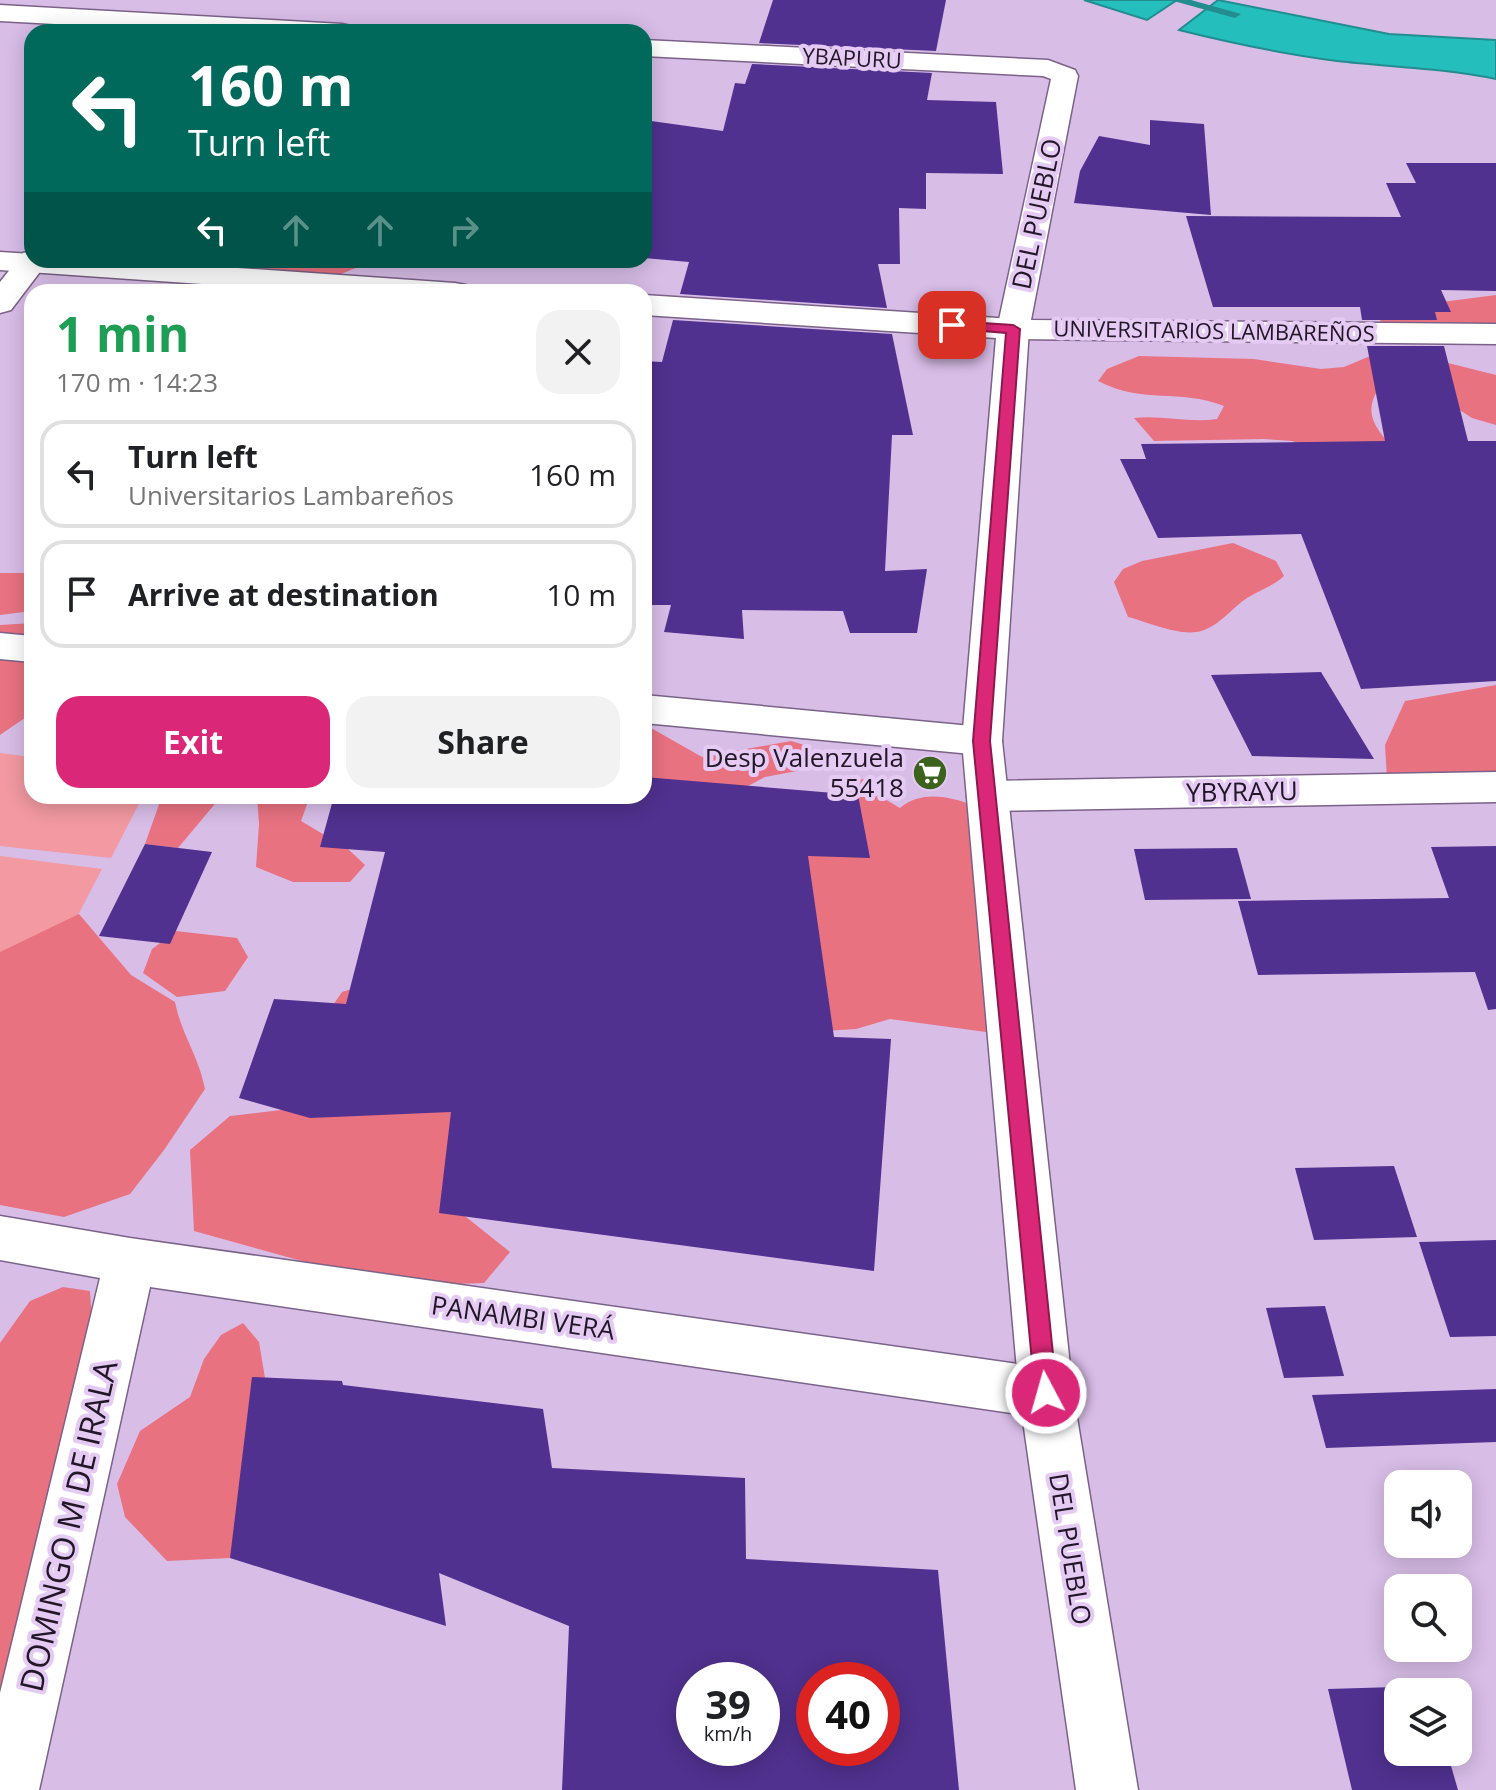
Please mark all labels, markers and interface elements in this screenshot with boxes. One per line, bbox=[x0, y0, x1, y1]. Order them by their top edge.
street label: YBAPURU bbox=[802, 39, 902, 75]
text: 160 m bbox=[188, 46, 354, 122]
icon: left bbox=[56, 56, 160, 160]
text: Turn left bbox=[188, 118, 330, 167]
street label: DEL PUEBLO bbox=[1002, 135, 1070, 293]
icon: left bbox=[190, 208, 234, 252]
icon: ahead bbox=[274, 208, 318, 252]
icon: ahead bbox=[358, 208, 402, 252]
icon: right bbox=[442, 208, 486, 252]
pin bbox=[918, 291, 986, 359]
text: 1 min bbox=[56, 301, 189, 366]
icon: arrive bbox=[930, 303, 974, 347]
button: close bbox=[536, 310, 620, 394]
street label: UNIVERSITARIOS LAMBAREÑOS bbox=[1053, 312, 1375, 348]
text: 170 m · 14:23 bbox=[56, 364, 218, 400]
text: Turn left bbox=[128, 436, 258, 477]
icon: left bbox=[60, 452, 104, 496]
text: 160 m bbox=[529, 454, 616, 495]
text: Universitarios Lambareños bbox=[128, 477, 454, 513]
icon: arrive bbox=[60, 572, 104, 616]
text: Arrive at destination bbox=[128, 574, 439, 615]
text: 10 m bbox=[546, 574, 616, 615]
button: Exit bbox=[56, 696, 330, 788]
button: Share bbox=[346, 696, 620, 788]
place label: Desp Valenzuela 55418 bbox=[705, 739, 904, 805]
supermarket icon: Desp Valenzuela 55418 bbox=[911, 754, 949, 792]
street label: YBYRAYU bbox=[1186, 772, 1298, 810]
street label: PANAMBI VERÁ bbox=[429, 1286, 618, 1348]
position arrow bbox=[1004, 1351, 1088, 1435]
street label: DOMINGO M DE IRALA bbox=[8, 1355, 127, 1695]
street label: DEL PUEBLO bbox=[1041, 1470, 1101, 1627]
map controls bbox=[1384, 1470, 1472, 1766]
button: sound bbox=[1384, 1470, 1472, 1558]
button: search bbox=[1384, 1574, 1472, 1662]
speed limit sign: 40 bbox=[796, 1662, 900, 1766]
text: 39 bbox=[705, 1676, 751, 1731]
button: layers bbox=[1384, 1678, 1472, 1766]
text: km/h bbox=[704, 1720, 752, 1747]

